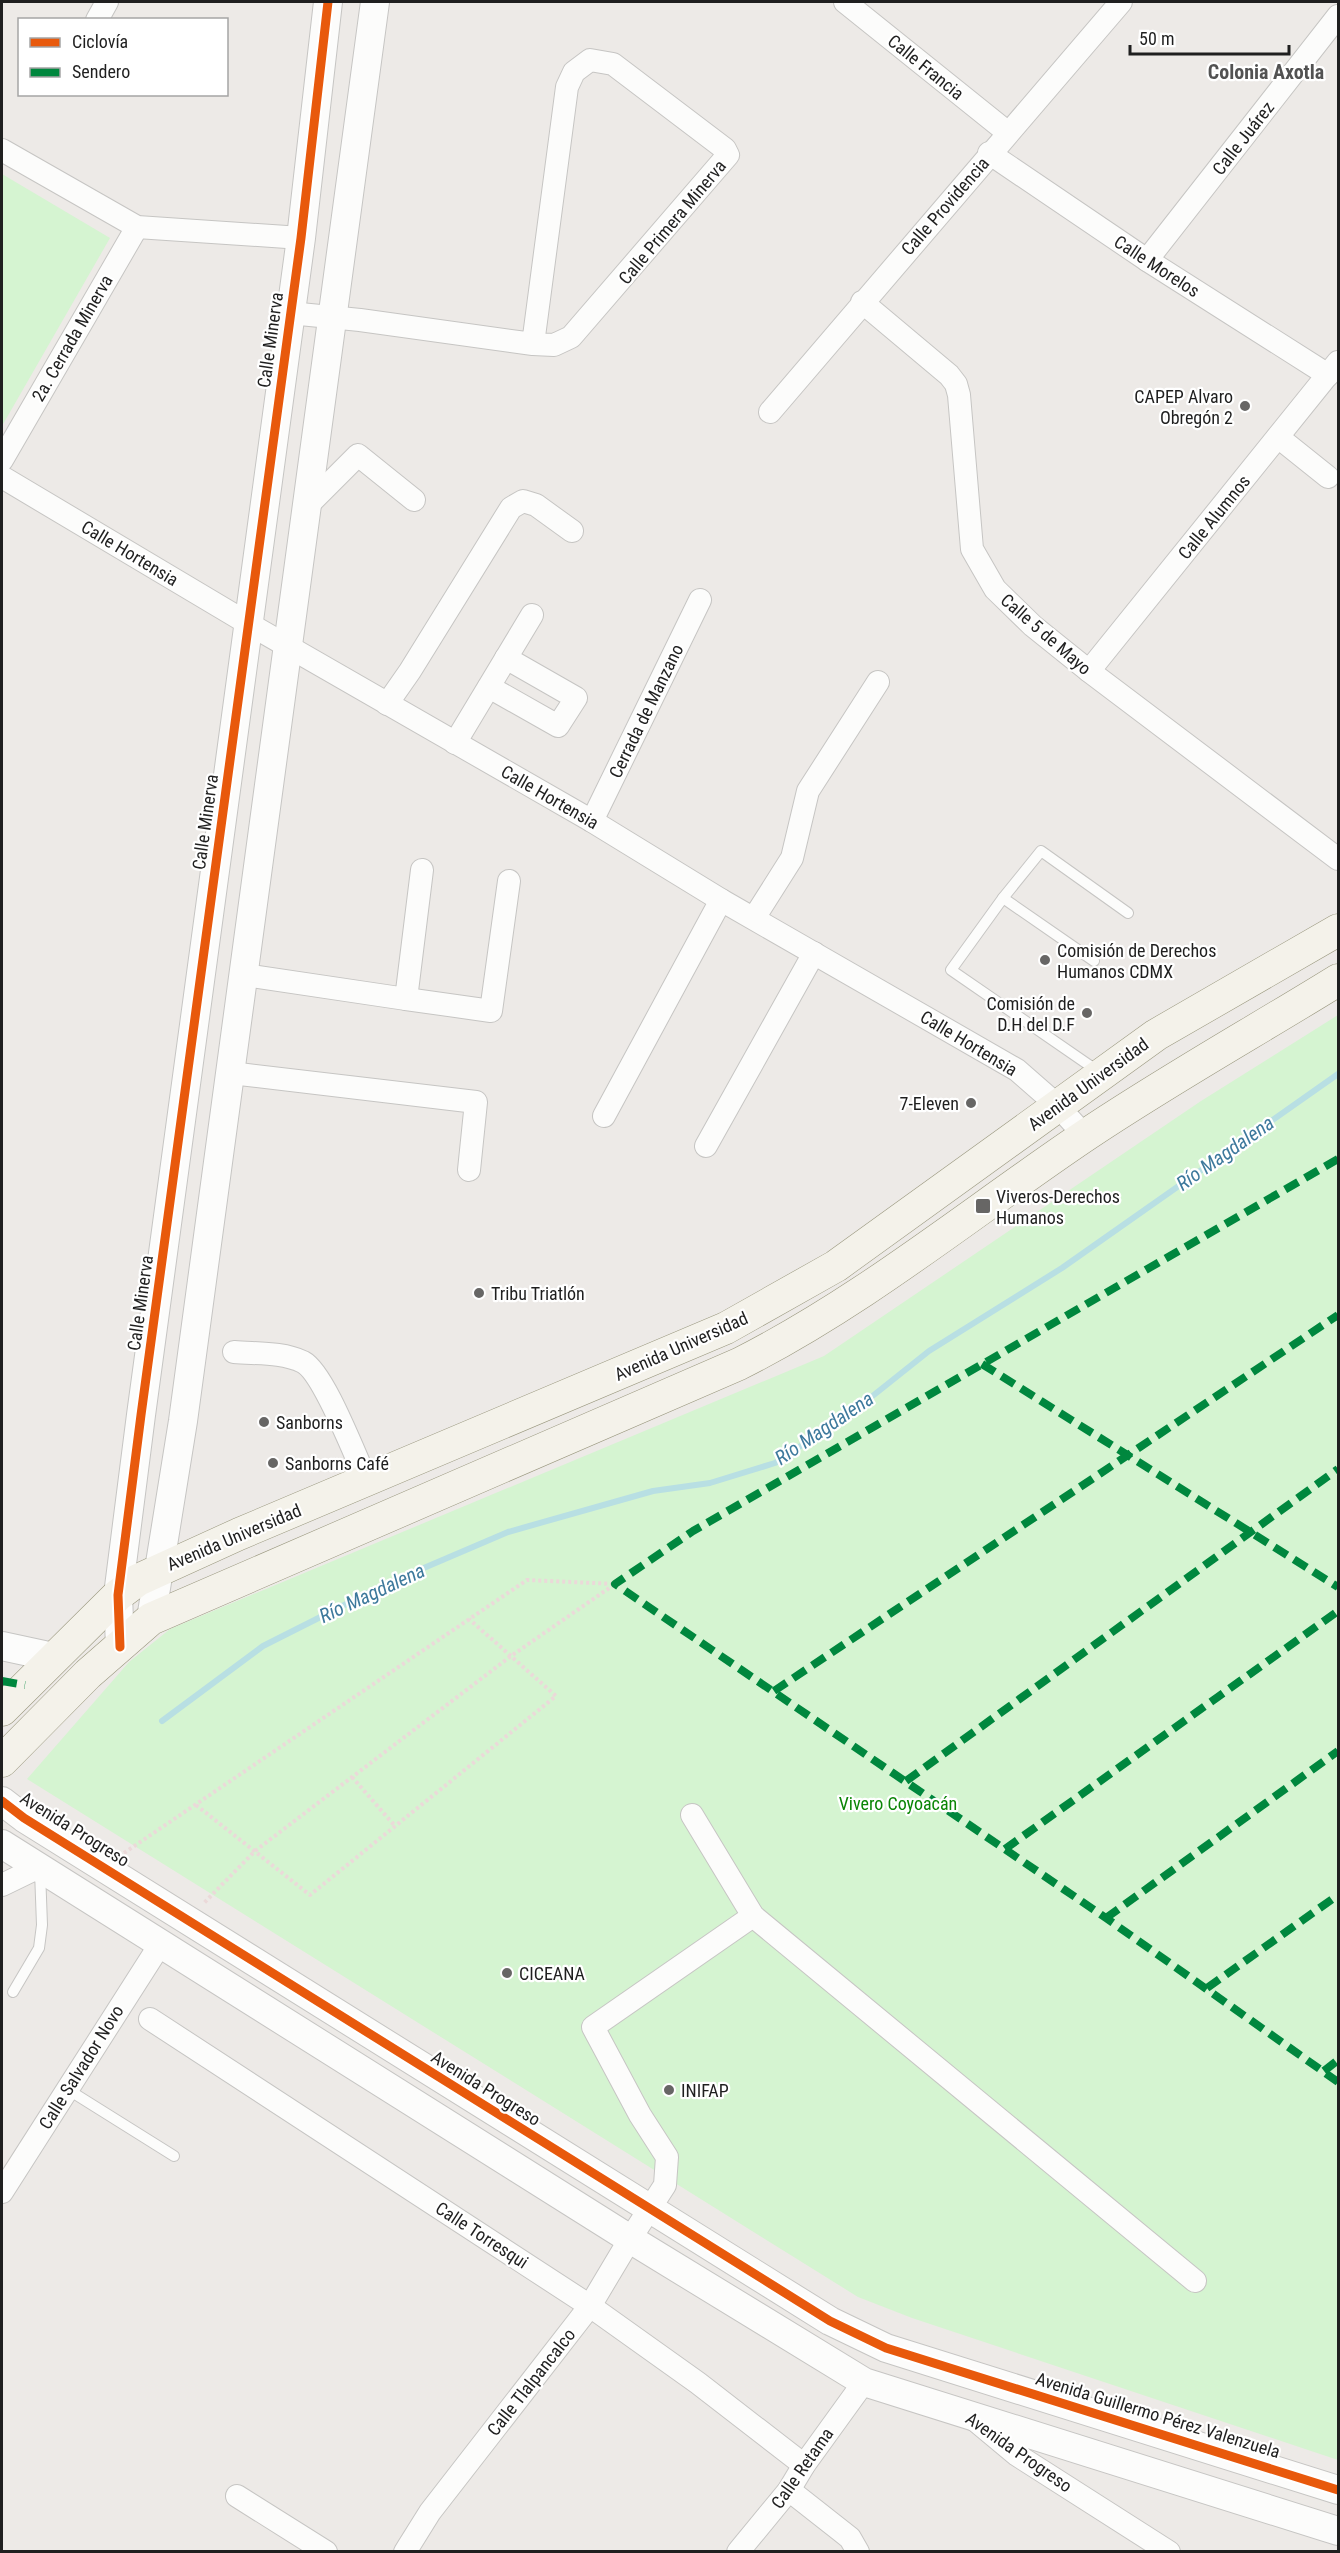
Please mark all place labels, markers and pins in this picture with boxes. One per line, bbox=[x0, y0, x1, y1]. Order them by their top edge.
place label: CAPEP Alvaro Obregón 2 bbox=[1134, 386, 1233, 428]
marker: CAPEP Alvaro Obregón 2 bbox=[1238, 399, 1252, 413]
place label: Comisión de Derechos Humanos CDMX bbox=[1057, 940, 1216, 982]
marker: Comisión de Derechos Humanos CDMX bbox=[1038, 953, 1052, 967]
place label: Comisión de D.H del D.F bbox=[986, 993, 1075, 1035]
marker: Comisión de D.H del D.F bbox=[1080, 1006, 1094, 1020]
place label: 7-Eleven bbox=[900, 1093, 959, 1114]
marker: 7-Eleven bbox=[964, 1096, 978, 1110]
place label: Viveros-Derechos Humanos bbox=[996, 1186, 1120, 1228]
marker: Viveros-Derechos Humanos bbox=[974, 1197, 992, 1215]
place label: Tribu Triatlón bbox=[491, 1283, 585, 1304]
marker: Tribu Triatlón bbox=[472, 1286, 486, 1300]
place label: Sanborns bbox=[276, 1412, 343, 1433]
marker: Sanborns bbox=[257, 1415, 271, 1429]
place label: Sanborns Café bbox=[285, 1453, 389, 1474]
marker: Sanborns Café bbox=[266, 1456, 280, 1470]
place label: CICEANA bbox=[519, 1963, 586, 1984]
marker: CICEANA bbox=[500, 1966, 514, 1980]
place label: INIFAP bbox=[681, 2080, 729, 2101]
marker: INIFAP bbox=[662, 2083, 676, 2097]

